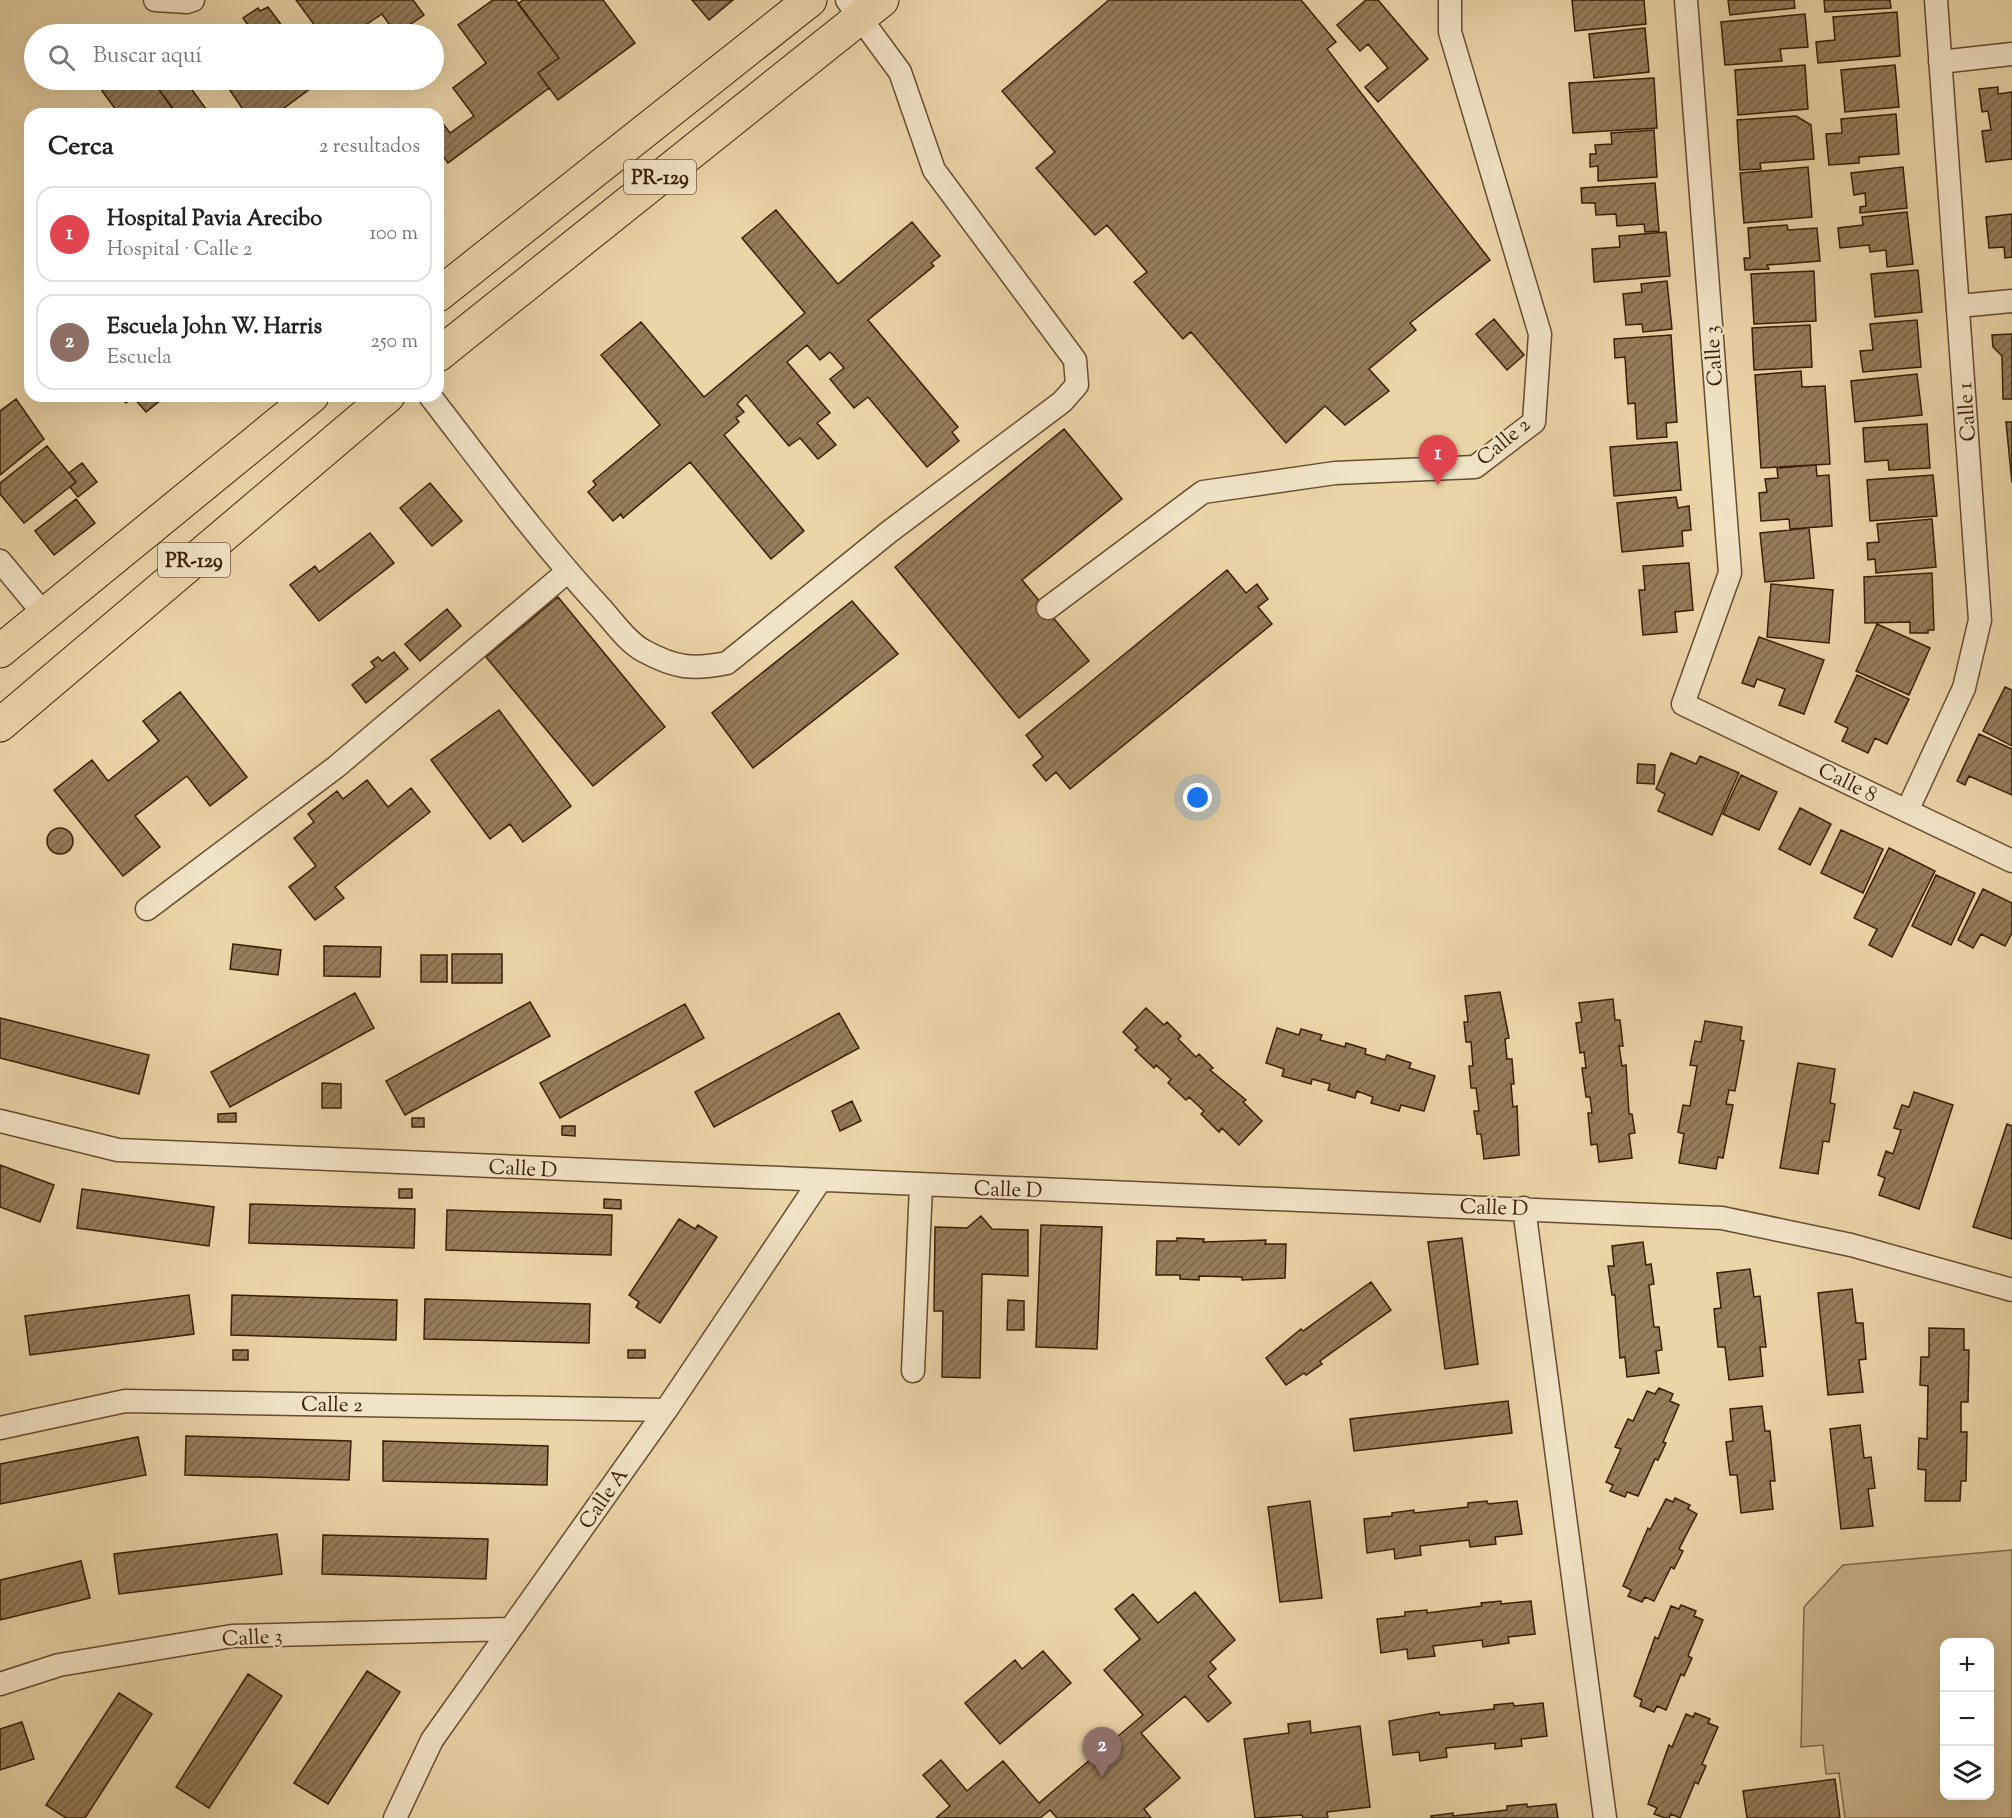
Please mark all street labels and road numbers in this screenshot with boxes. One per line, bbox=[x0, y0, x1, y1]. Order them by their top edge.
road number: PR-129 bbox=[624, 160, 696, 194]
street label: Calle 3 bbox=[1698, 325, 1732, 387]
street label: Calle 1 bbox=[1951, 381, 1985, 442]
street label: Calle 2 bbox=[1471, 411, 1538, 474]
road number: PR-129 bbox=[158, 543, 230, 577]
street label: Calle 8 bbox=[1812, 757, 1882, 811]
street label: Calle D bbox=[488, 1153, 558, 1187]
street label: Calle D bbox=[973, 1175, 1043, 1207]
street label: Calle D bbox=[1459, 1193, 1529, 1225]
street label: Calle 2 bbox=[301, 1390, 363, 1422]
street label: Calle A bbox=[573, 1462, 637, 1536]
street label: Calle 3 bbox=[221, 1622, 283, 1656]

